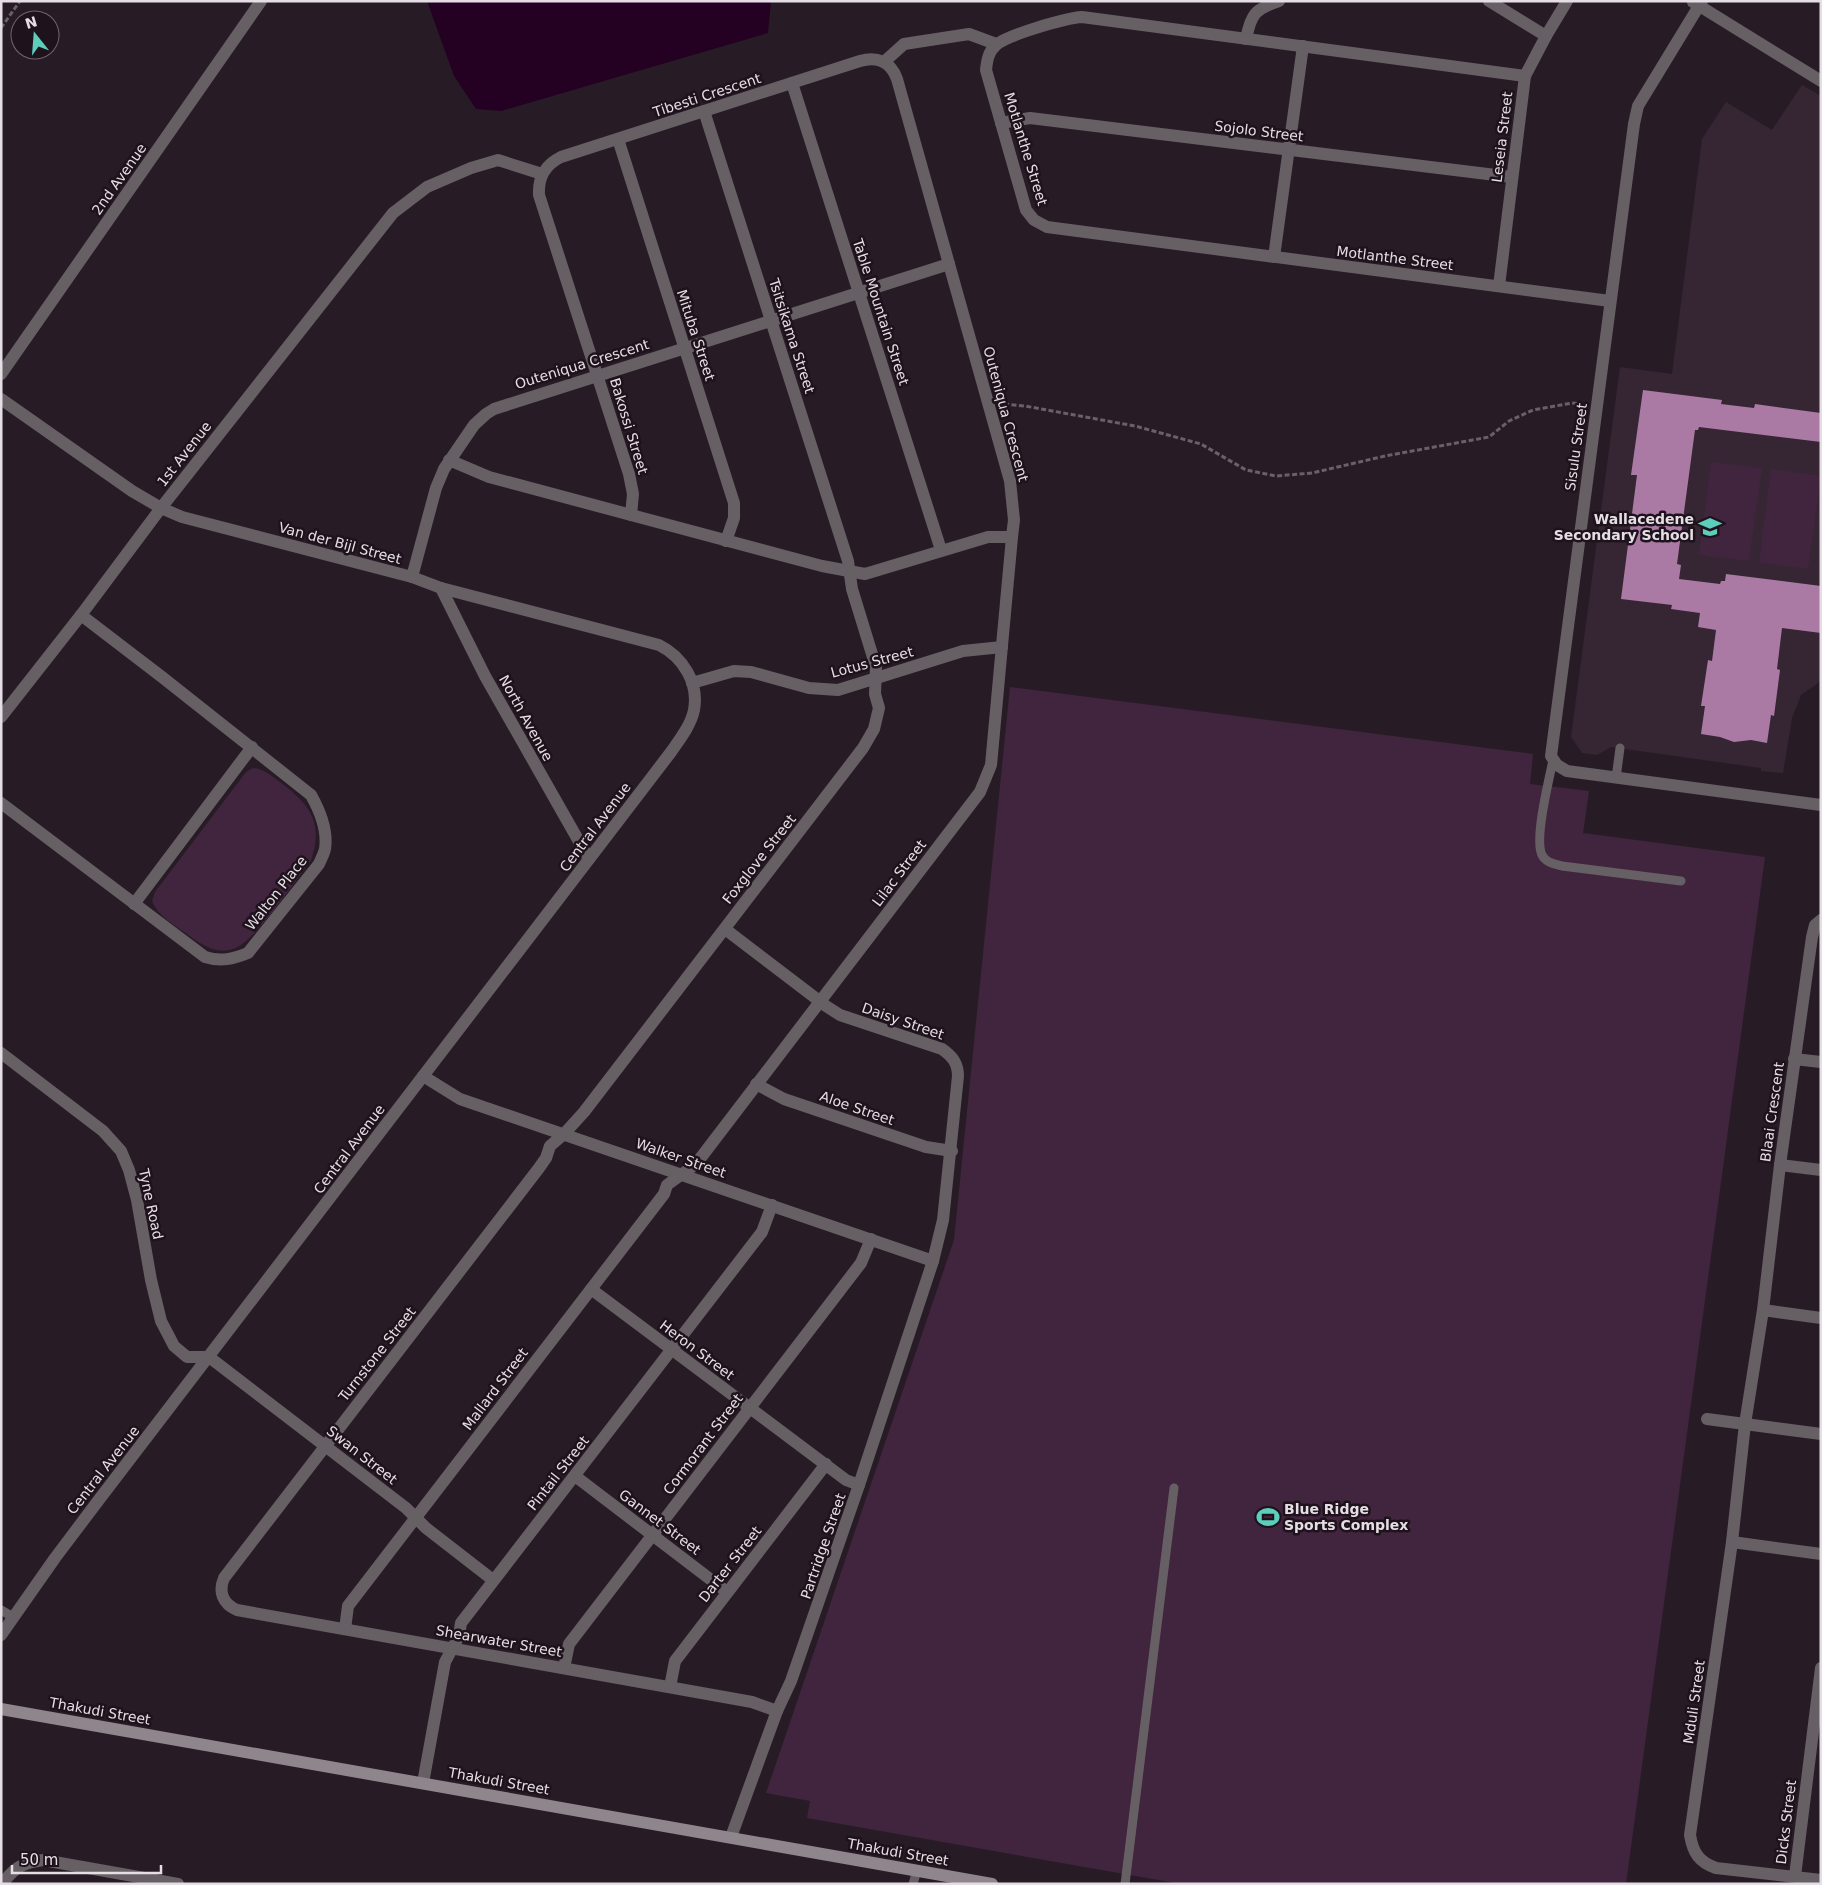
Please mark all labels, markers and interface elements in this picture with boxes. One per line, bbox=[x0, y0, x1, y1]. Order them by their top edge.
north arrow bbox=[10, 10, 60, 60]
text: N bbox=[23, 13, 39, 32]
street label: Tibesti Crescent bbox=[650, 70, 763, 120]
street label: Leseia Street bbox=[1488, 90, 1516, 183]
street label: Motlanthe Street bbox=[1001, 91, 1051, 208]
street label: Sojolo Street bbox=[1214, 118, 1305, 144]
street label: 2nd Avenue bbox=[89, 140, 149, 218]
street label: Table Mountain Street bbox=[849, 236, 912, 388]
street label: Motlanthe Street bbox=[1336, 243, 1455, 273]
street label: Tsitsikama Street bbox=[766, 276, 818, 396]
street label: Mituba Street bbox=[674, 287, 718, 383]
street label: Outeniqua Crescent bbox=[513, 336, 651, 392]
street label: Outeniqua Crescent bbox=[980, 345, 1032, 484]
street label: Bakossi Street bbox=[607, 376, 651, 477]
street label: Sisulu Street bbox=[1562, 401, 1590, 492]
street label: 1st Avenue bbox=[154, 418, 214, 490]
place label: Wallacedene Secondary School bbox=[1554, 511, 1694, 543]
school or university icon: Wallacedene Secondary School bbox=[1697, 514, 1723, 540]
street label: Van der Bijl Street bbox=[277, 519, 404, 567]
street label: Lotus Street bbox=[829, 643, 916, 681]
street label: North Avenue bbox=[496, 672, 556, 764]
street label: Central Avenue bbox=[556, 779, 634, 875]
street label: Foxglove Street bbox=[719, 811, 799, 907]
street label: Lilac Street bbox=[869, 836, 929, 909]
street label: Walton Place bbox=[242, 853, 310, 933]
street label: Daisy Street bbox=[860, 999, 947, 1043]
street label: Blaai Crescent bbox=[1757, 1060, 1787, 1163]
street label: Aloe Street bbox=[818, 1088, 897, 1128]
street label: Central Avenue bbox=[310, 1101, 388, 1197]
street label: Walker Street bbox=[634, 1135, 729, 1181]
street label: Tyne Road bbox=[136, 1166, 166, 1241]
street label: Turnstone Street bbox=[335, 1303, 419, 1405]
street label: Heron Street bbox=[657, 1317, 738, 1383]
street label: Mallard Street bbox=[459, 1344, 531, 1433]
street label: Cormorant Street bbox=[660, 1390, 746, 1497]
street label: Central Avenue bbox=[64, 1423, 142, 1517]
street label: Swan Street bbox=[324, 1423, 401, 1488]
street label: Pintail Street bbox=[524, 1432, 592, 1513]
street label: Gannet Street bbox=[616, 1486, 704, 1558]
street label: Partridge Street bbox=[797, 1491, 849, 1601]
place label: Blue Ridge Sports Complex bbox=[1284, 1501, 1408, 1533]
sports icon: Blue Ridge Sports Complex bbox=[1255, 1504, 1281, 1530]
street label: Darter Street bbox=[695, 1522, 765, 1605]
street label: Shearwater Street bbox=[435, 1622, 564, 1660]
street label: Mduli Street bbox=[1680, 1658, 1708, 1745]
street label: Thakudi Street bbox=[47, 1694, 152, 1728]
street label: Thakudi Street bbox=[446, 1764, 551, 1798]
street label: Dicks Street bbox=[1773, 1778, 1799, 1865]
street label: Thakudi Street bbox=[845, 1835, 950, 1869]
scale bar bbox=[12, 1842, 161, 1874]
text: 50 m bbox=[20, 1851, 58, 1869]

